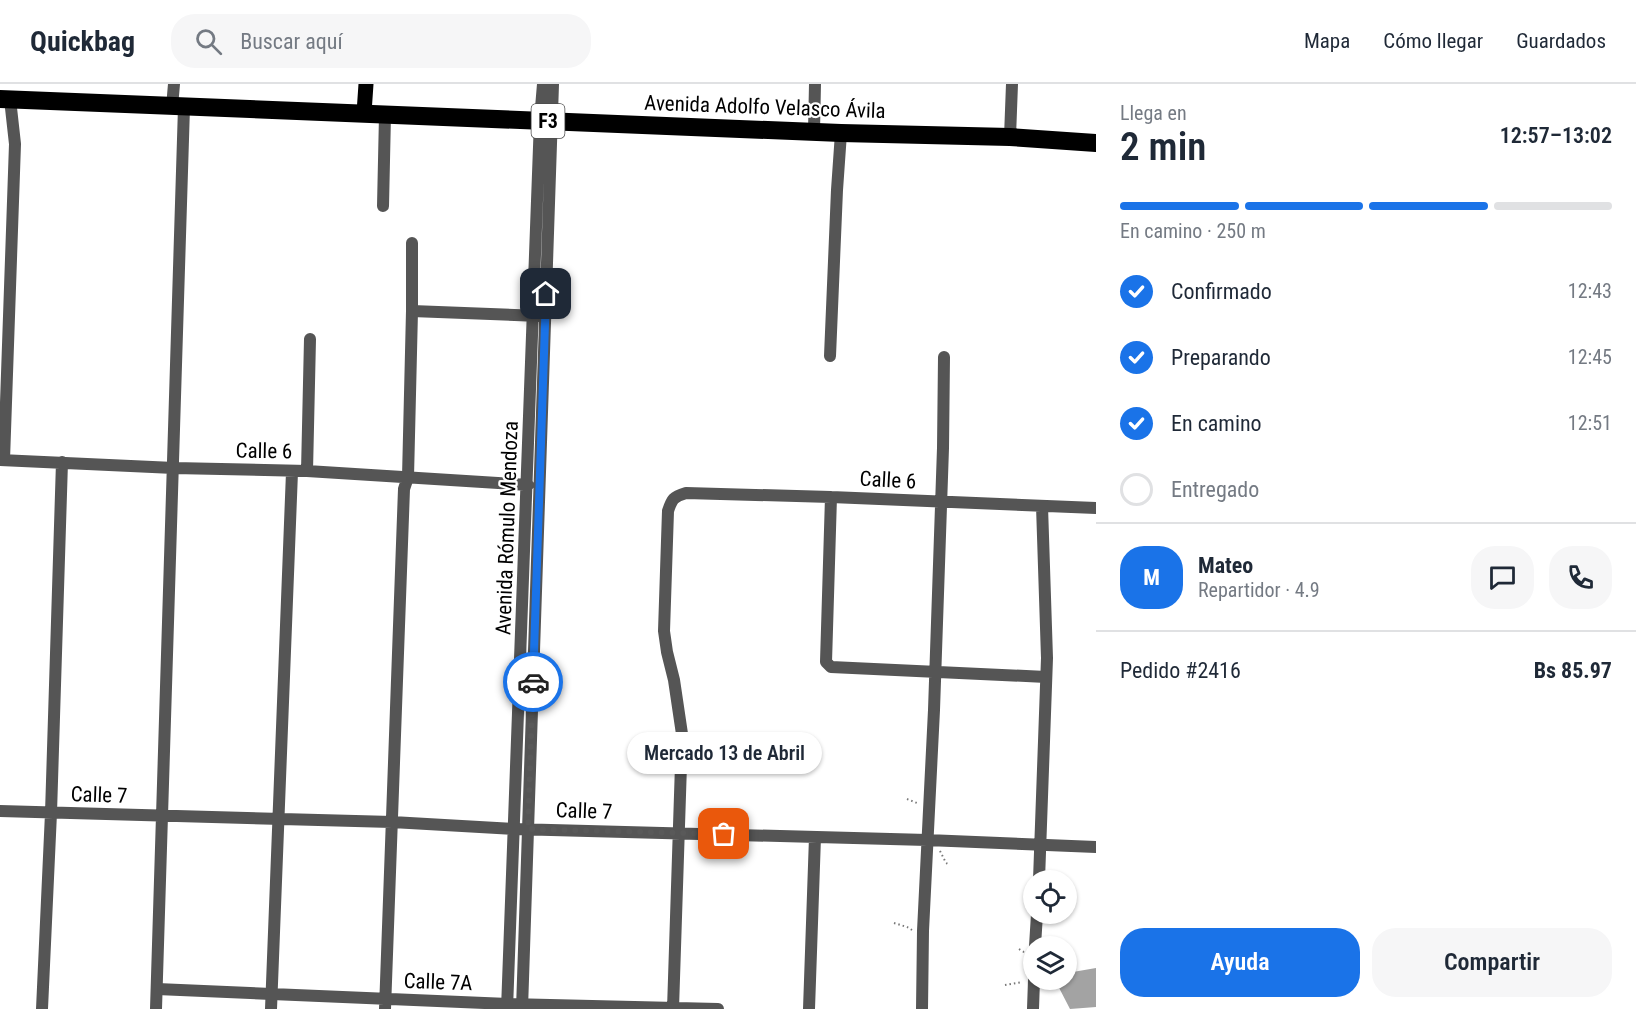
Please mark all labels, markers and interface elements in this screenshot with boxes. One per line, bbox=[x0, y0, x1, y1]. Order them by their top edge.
search box bbox=[171, 14, 591, 68]
text: Quickbag bbox=[30, 25, 135, 58]
icon: search bbox=[192, 25, 225, 58]
text: Buscar aquí bbox=[240, 29, 343, 54]
text: Mapa bbox=[1304, 29, 1350, 53]
text: Cómo llegar bbox=[1383, 29, 1483, 53]
text: Guardados bbox=[1516, 29, 1606, 53]
street label: Avenida Adolfo Velasco Ávila bbox=[644, 91, 886, 123]
text: Llega en bbox=[1120, 101, 1187, 125]
road number: F3 bbox=[532, 104, 564, 138]
text: 12:57–13:02 bbox=[1500, 123, 1612, 148]
text: 2 min bbox=[1120, 124, 1206, 170]
text: En camino · 250 m bbox=[1120, 219, 1266, 243]
pin bbox=[520, 268, 571, 319]
icon: check bbox=[1120, 275, 1153, 308]
icon: home bbox=[529, 277, 562, 310]
text: Confirmado bbox=[1171, 279, 1272, 304]
text: 12:43 bbox=[1568, 279, 1612, 303]
icon: check bbox=[1120, 341, 1153, 374]
text: Preparando bbox=[1171, 345, 1271, 370]
text: 12:45 bbox=[1568, 345, 1612, 369]
icon: check bbox=[1120, 407, 1153, 440]
text: En camino bbox=[1171, 411, 1262, 436]
text: 12:51 bbox=[1568, 411, 1612, 435]
street label: Avenida Rómulo Mendoza bbox=[491, 420, 523, 636]
street label: Calle 6 bbox=[235, 439, 293, 463]
street label: Calle 6 bbox=[859, 467, 917, 493]
text: Entregado bbox=[1171, 477, 1259, 502]
button: chat bbox=[1471, 546, 1534, 609]
button: phone bbox=[1549, 546, 1612, 609]
text: Mateo bbox=[1198, 553, 1253, 578]
text: M bbox=[1143, 565, 1160, 590]
text: Repartidor · 4.9 bbox=[1198, 578, 1320, 602]
courier bbox=[503, 652, 563, 712]
text: Pedido #2416 bbox=[1120, 658, 1241, 683]
text: Bs 85.97 bbox=[1534, 658, 1612, 683]
icon: car bbox=[517, 666, 550, 699]
callout: Mercado 13 de Abril bbox=[626, 732, 822, 774]
text: Mercado 13 de Abril bbox=[644, 741, 805, 765]
street label: Calle 7 bbox=[70, 782, 128, 808]
street label: Calle 7 bbox=[555, 798, 613, 824]
pin bbox=[698, 808, 749, 859]
icon: bag bbox=[707, 817, 740, 850]
map controls bbox=[1023, 870, 1077, 990]
button: locate bbox=[1023, 870, 1077, 924]
button: Ayuda bbox=[1120, 928, 1360, 997]
button: Compartir bbox=[1372, 928, 1612, 997]
button: layers bbox=[1023, 936, 1077, 990]
street label: Calle 7A bbox=[403, 969, 473, 995]

